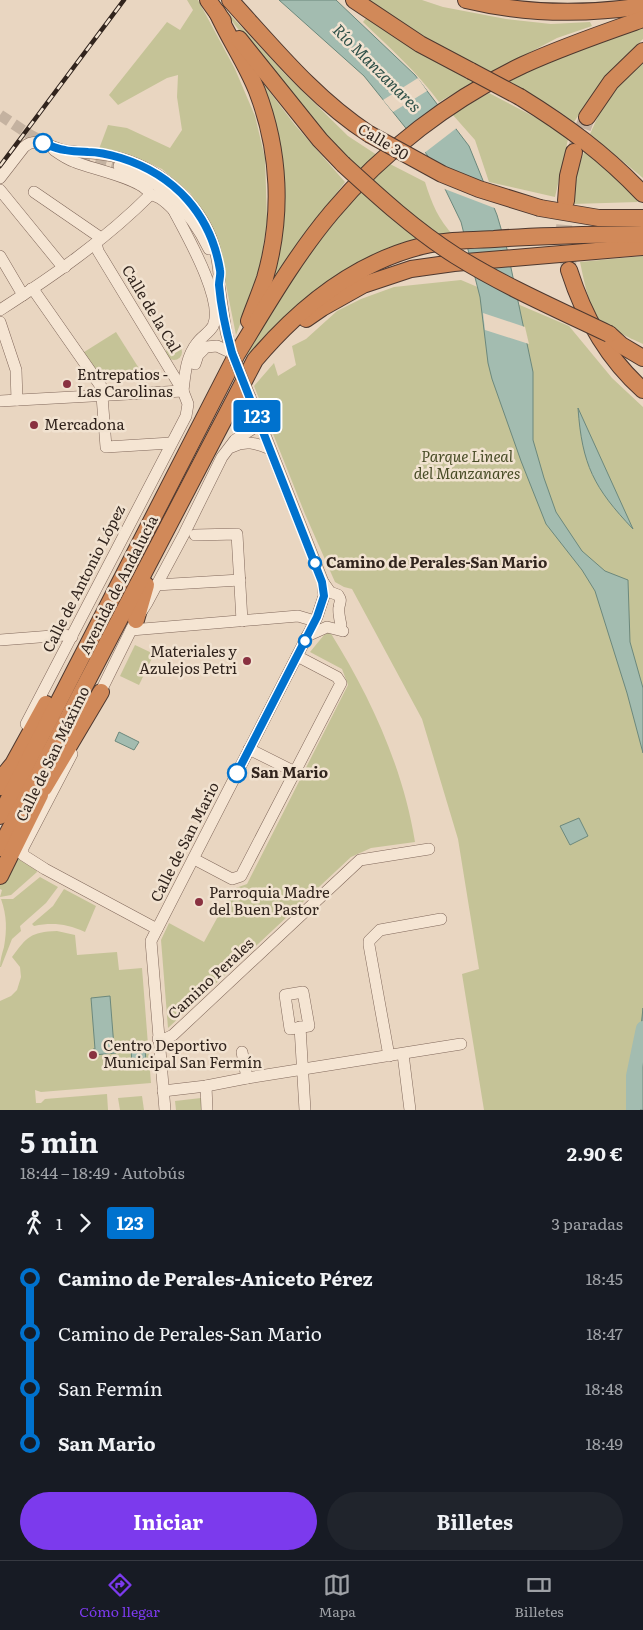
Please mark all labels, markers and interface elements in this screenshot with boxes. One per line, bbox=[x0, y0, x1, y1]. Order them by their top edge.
water label: Río Manzanares bbox=[328, 17, 428, 117]
street label: Calle 30 bbox=[354, 116, 414, 165]
unlabelled marker bbox=[33, 133, 53, 153]
street label: Calle de la Cal bbox=[117, 260, 188, 356]
place label: Entrepatios - Las Carolinas bbox=[77, 362, 173, 402]
marker: Entrepatios - Las Carolinas bbox=[61, 378, 73, 390]
line badge: 123 bbox=[228, 400, 286, 432]
text: 123 bbox=[243, 402, 271, 429]
place label: Mercadona bbox=[44, 412, 125, 435]
marker: Mercadona bbox=[28, 419, 40, 431]
park label: Parque Lineal del Manzanares bbox=[414, 444, 520, 484]
street label: Calle de Antonio López bbox=[35, 501, 130, 656]
street label: Avenida de Andalucía bbox=[73, 510, 163, 658]
place label: Camino de Perales-San Mario bbox=[326, 550, 547, 573]
marker: Camino de Perales-San Mario bbox=[308, 556, 322, 570]
unlabelled marker bbox=[298, 634, 312, 648]
place label: Materiales y Azulejos Petri bbox=[139, 639, 237, 679]
marker: Materiales y Azulejos Petri bbox=[241, 655, 253, 667]
street label: Calle de San Máximo bbox=[9, 682, 95, 825]
place label: San Mario bbox=[251, 760, 328, 783]
marker: San Mario bbox=[227, 763, 247, 783]
street label: Calle de San Mario bbox=[143, 777, 224, 905]
place label: Parroquia Madre del Buen Pastor bbox=[209, 880, 330, 920]
marker: Parroquia Madre del Buen Pastor bbox=[193, 896, 205, 908]
street label: Camino Perales bbox=[162, 932, 258, 1024]
place label: Centro Deportivo Municipal San Fermín bbox=[103, 1033, 262, 1073]
marker: Centro Deportivo Municipal San Fermín bbox=[87, 1049, 99, 1061]
text: 5 min bbox=[20, 1120, 98, 1162]
text: 2.90 € bbox=[567, 1139, 623, 1167]
text: 18:44 – 18:49 · Autobús bbox=[20, 1160, 185, 1184]
icon: walk bbox=[20, 1209, 48, 1237]
icon: forward bbox=[71, 1209, 99, 1237]
text: 123 bbox=[117, 1209, 144, 1236]
text: 1 bbox=[56, 1211, 63, 1235]
text: 3 paradas bbox=[551, 1211, 623, 1235]
text: Camino de Perales-Aniceto Pérez bbox=[58, 1264, 373, 1292]
text: 18:45 bbox=[586, 1266, 623, 1290]
text: Camino de Perales-San Mario bbox=[58, 1319, 322, 1347]
text: 18:47 bbox=[586, 1321, 623, 1345]
text: San Fermín bbox=[58, 1374, 163, 1402]
text: 18:48 bbox=[585, 1376, 623, 1400]
text: San Mario bbox=[58, 1429, 156, 1457]
text: 18:49 bbox=[585, 1431, 623, 1455]
button: Iniciar bbox=[20, 1492, 317, 1550]
button: Billetes bbox=[327, 1492, 623, 1550]
tab: Cómo llegar bbox=[79, 1571, 160, 1621]
tab: Mapa bbox=[319, 1571, 356, 1621]
tab: Billetes bbox=[514, 1571, 564, 1621]

